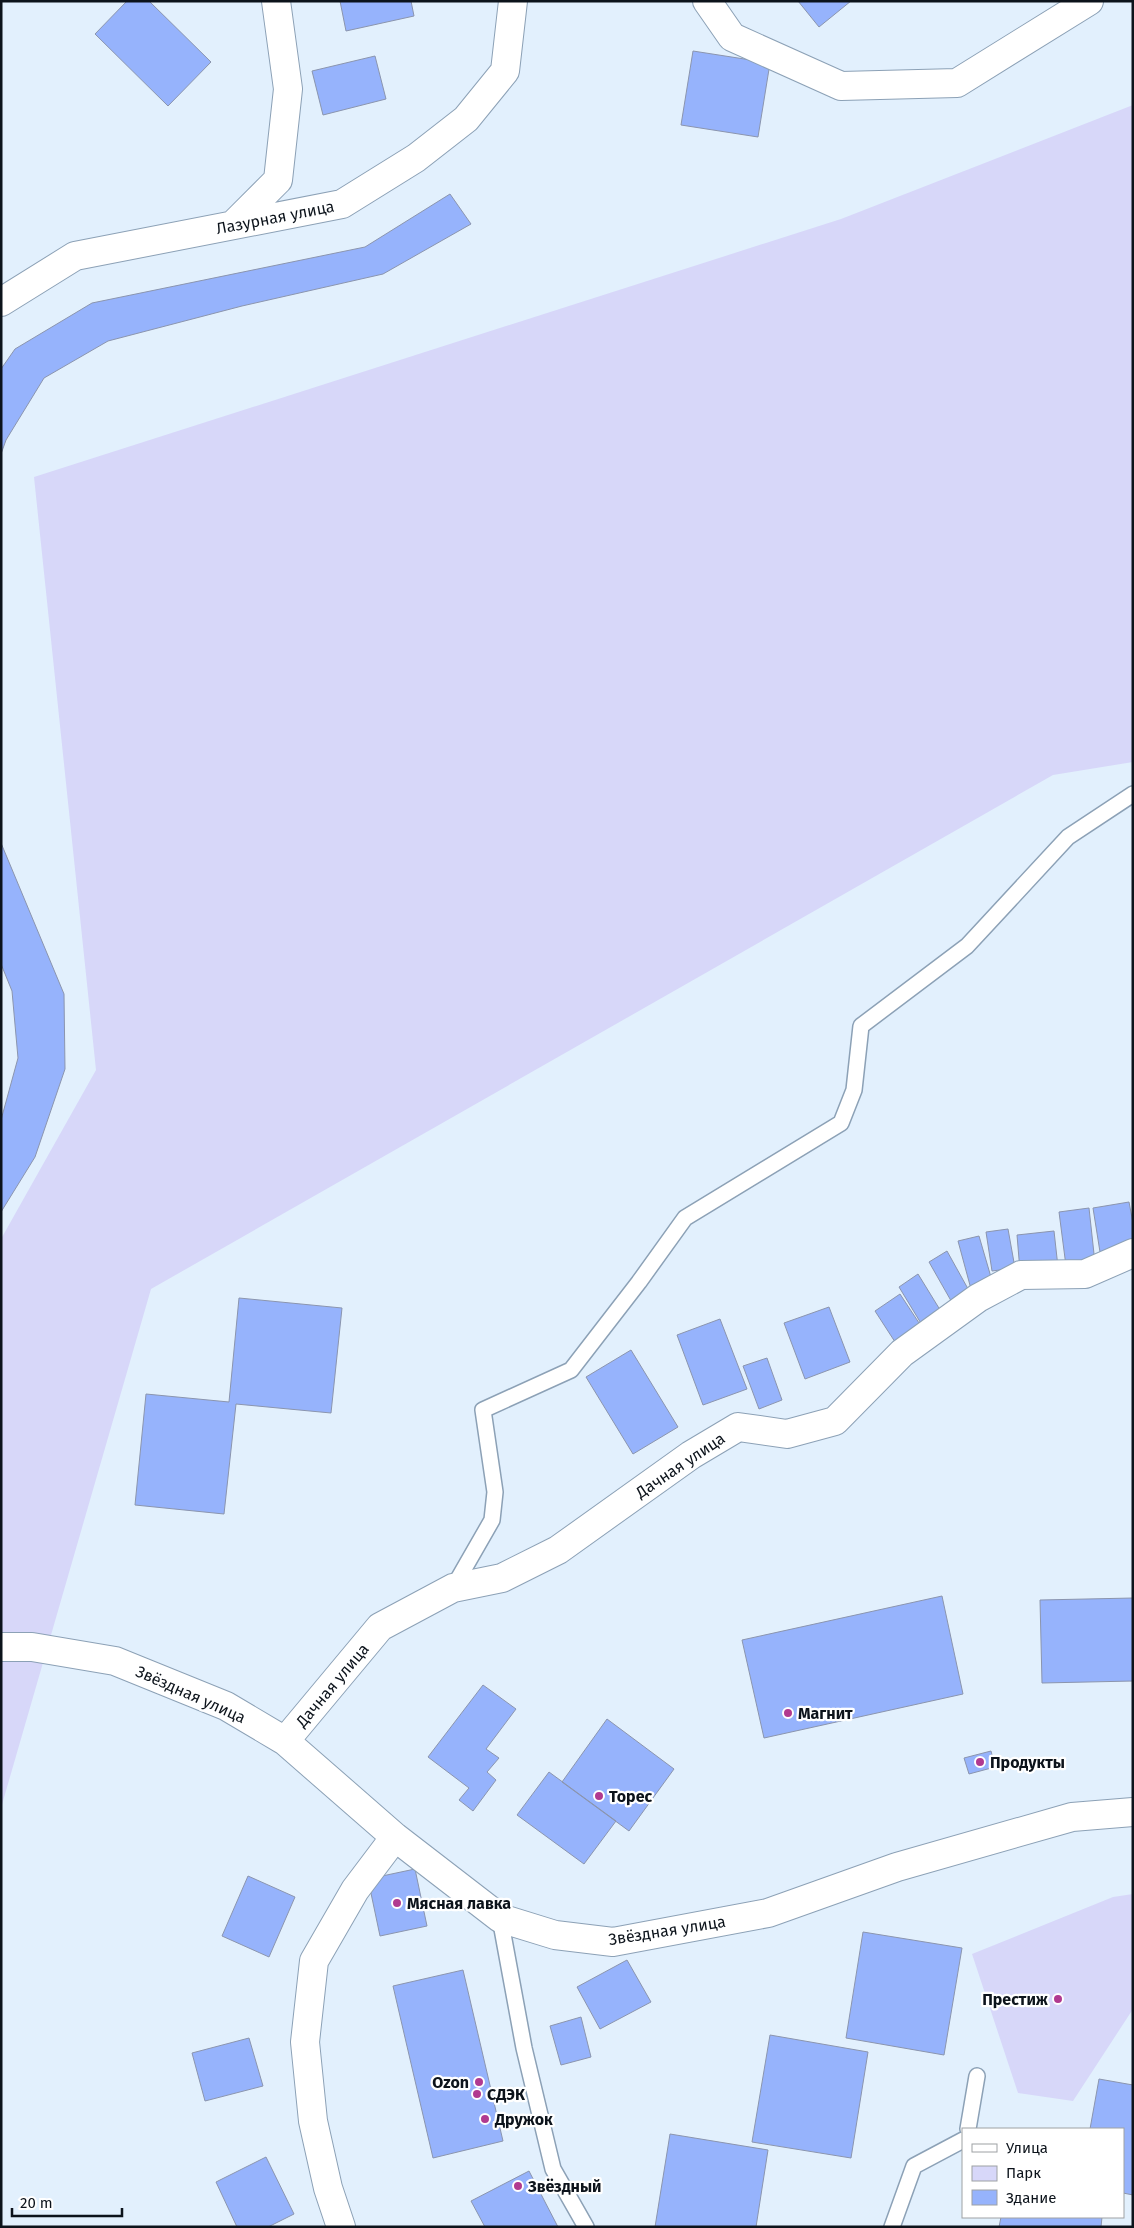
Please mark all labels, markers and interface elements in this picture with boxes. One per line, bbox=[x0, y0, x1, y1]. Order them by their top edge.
street label: Лазурная улица bbox=[214, 197, 336, 238]
street label: Дачная улица bbox=[631, 1429, 728, 1503]
street label: Дачная улица bbox=[291, 1640, 373, 1732]
street label: Звёздная улица bbox=[133, 1662, 249, 1727]
place label: Магнит bbox=[798, 1704, 853, 1723]
marker: Магнит bbox=[782, 1707, 794, 1719]
place label: Продукты bbox=[990, 1753, 1065, 1772]
marker: Продукты bbox=[974, 1756, 986, 1768]
place label: Торес bbox=[609, 1787, 652, 1806]
marker: Торес bbox=[593, 1790, 605, 1802]
place label: Мясная лавка bbox=[407, 1894, 511, 1913]
marker: Мясная лавка bbox=[391, 1897, 403, 1909]
street label: Звёздная улица bbox=[607, 1912, 727, 1949]
place label: Престиж bbox=[982, 1990, 1049, 2009]
marker: Престиж bbox=[1052, 1993, 1064, 2005]
place label: Ozon bbox=[432, 2073, 469, 2092]
marker: Ozon bbox=[473, 2076, 485, 2088]
place label: СДЭК bbox=[487, 2085, 526, 2104]
marker: СДЭК bbox=[471, 2088, 483, 2100]
place label: Дружок bbox=[494, 2110, 553, 2129]
marker: Дружок bbox=[479, 2113, 491, 2125]
legend bbox=[962, 2128, 1124, 2218]
text: Улица bbox=[1006, 2139, 1048, 2157]
text: Парк bbox=[1006, 2164, 1041, 2182]
place label: Звёздный bbox=[527, 2177, 602, 2196]
marker: Звёздный bbox=[512, 2180, 524, 2192]
scale bar bbox=[12, 2186, 122, 2218]
text: Здание bbox=[1006, 2189, 1056, 2207]
text: 20 m bbox=[20, 2194, 53, 2212]

